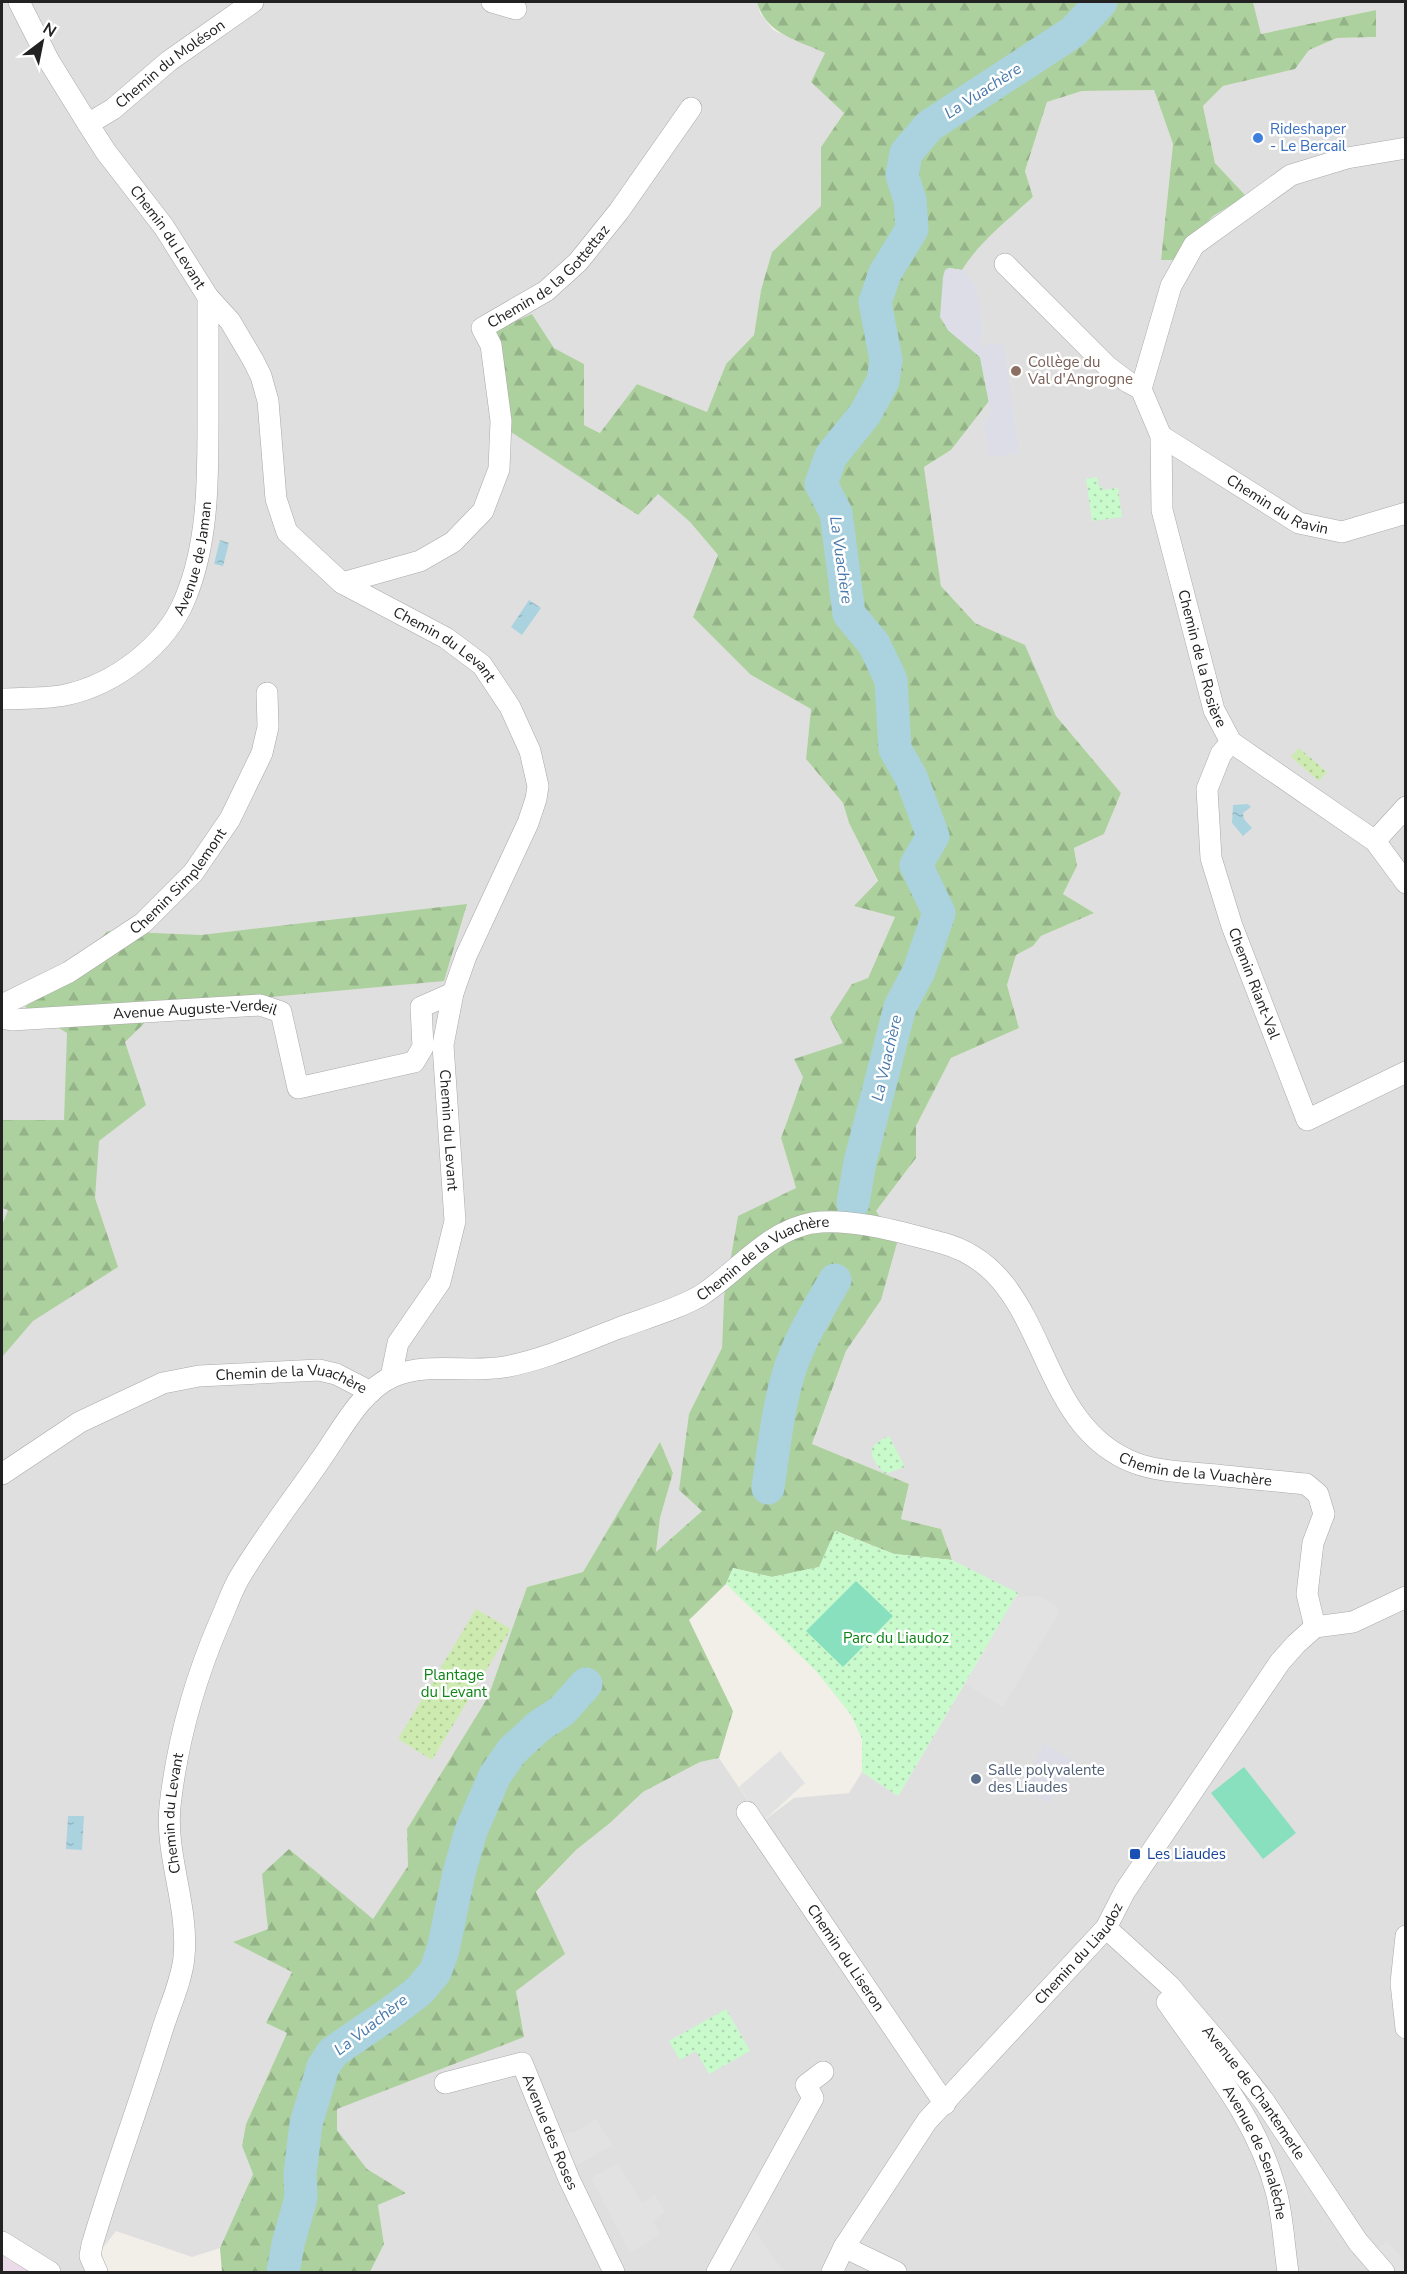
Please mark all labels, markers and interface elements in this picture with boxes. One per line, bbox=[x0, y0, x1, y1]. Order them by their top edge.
north arrow bbox=[12, 12, 72, 72]
street label: Chemin du Moléson bbox=[111, 15, 229, 113]
text: N bbox=[39, 18, 60, 43]
water label: La Vuachère bbox=[940, 58, 1026, 124]
place label: Rideshaper - Le Bercail bbox=[1270, 119, 1347, 156]
marker: Rideshaper - Le Bercail bbox=[1251, 131, 1265, 145]
street label: Chemin du Levant bbox=[125, 181, 211, 293]
street label: Chemin de la Gottettaz bbox=[483, 220, 614, 333]
place label: Collège du Val d'Angrogne bbox=[1027, 352, 1133, 389]
marker: Collège du Val d'Angrogne bbox=[1009, 364, 1023, 378]
street label: Chemin du Ravin bbox=[1222, 470, 1330, 539]
street label: Avenue de Jaman bbox=[169, 500, 216, 619]
water label: La Vuachère bbox=[824, 515, 858, 606]
street label: Chemin de la Rosière bbox=[1173, 588, 1231, 731]
street label: Chemin du Levant bbox=[390, 602, 501, 686]
street label: Chemin Simplemont bbox=[126, 824, 231, 939]
street label: Chemin Riant-Val bbox=[1224, 925, 1285, 1042]
street label: Avenue Auguste-Verdeil bbox=[112, 995, 281, 1024]
water label: La Vuachère bbox=[866, 1012, 908, 1103]
street label: Chemin du Levant bbox=[435, 1069, 463, 1192]
street label: Chemin de la Vuachère bbox=[692, 1212, 830, 1306]
street label: Chemin de la Vuachère bbox=[215, 1360, 371, 1398]
street label: Chemin de la Vuachère bbox=[1115, 1447, 1273, 1491]
park label: Parc du Liaudoz bbox=[843, 1628, 949, 1648]
park label: Plantage du Levant bbox=[421, 1665, 488, 1702]
street label: Chemin du Levant bbox=[159, 1751, 188, 1876]
place label: Salle polyvalente des Liaudes bbox=[988, 1760, 1105, 1797]
marker: Salle polyvalente des Liaudes bbox=[969, 1772, 983, 1786]
place label: Les Liaudes bbox=[1147, 1844, 1226, 1864]
marker: Les Liaudes bbox=[1128, 1847, 1142, 1861]
street label: Chemin du Liaudoz bbox=[1030, 1899, 1127, 2009]
street label: Chemin du Liseron bbox=[802, 1900, 889, 2015]
water label: La Vuachère bbox=[330, 1989, 413, 2061]
street label: Avenue de Chantemerle bbox=[1198, 2021, 1310, 2163]
street label: Avenue des Roses bbox=[518, 2071, 583, 2193]
street label: Avenue de Senalèche bbox=[1218, 2081, 1291, 2221]

